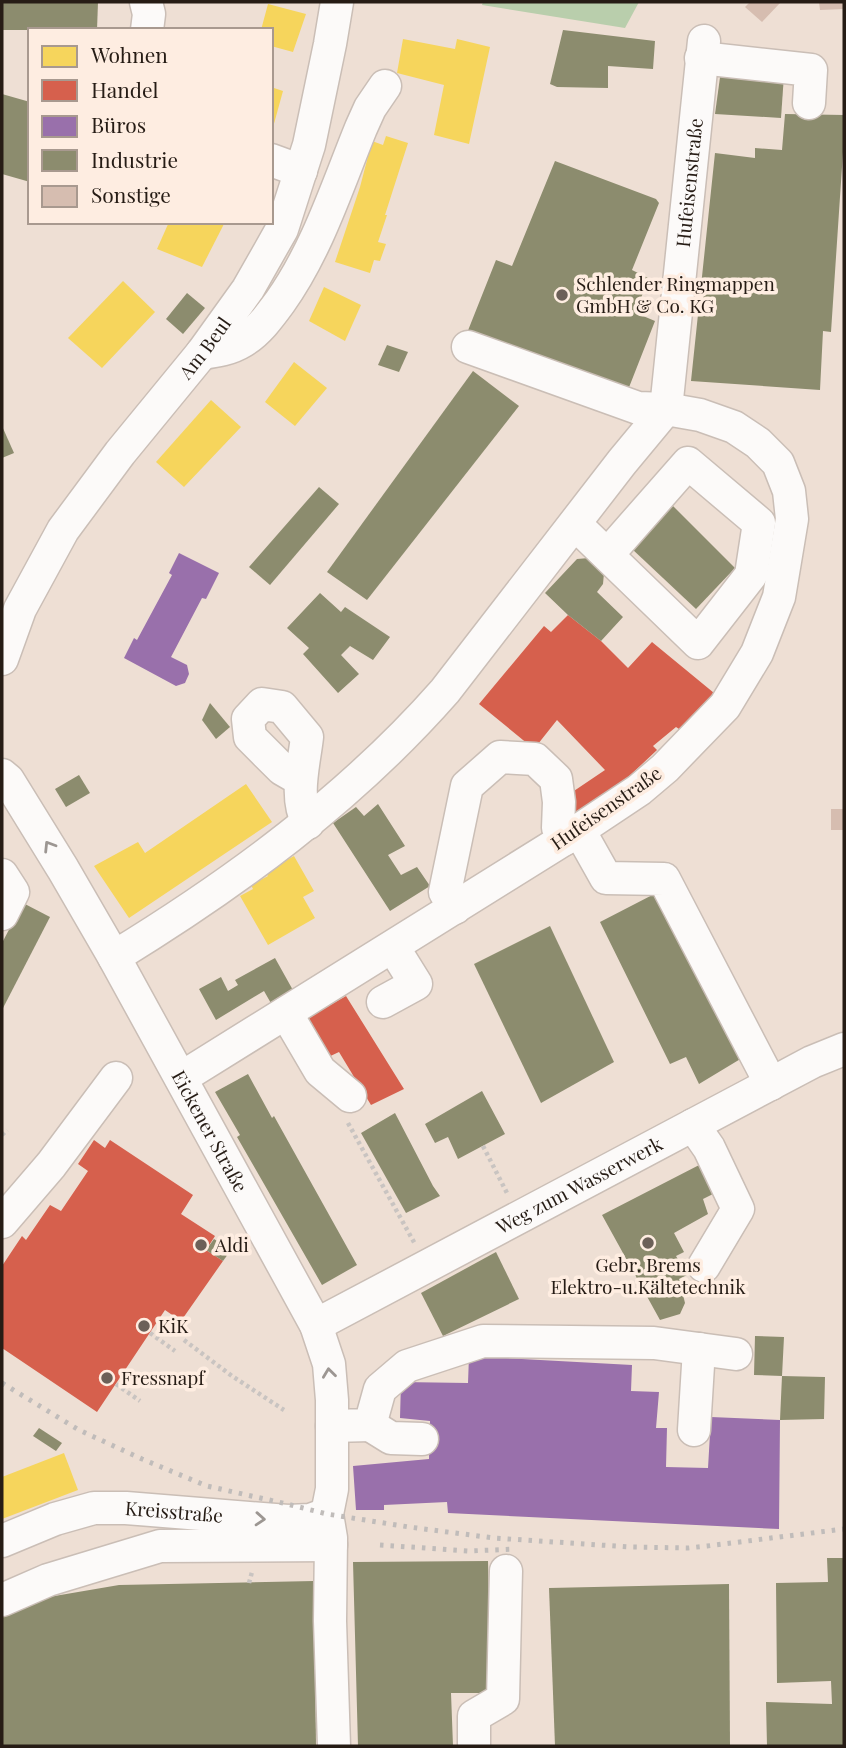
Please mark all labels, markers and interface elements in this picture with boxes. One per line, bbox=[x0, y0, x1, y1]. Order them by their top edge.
legend bbox=[28, 28, 273, 224]
text: Wohnen bbox=[90, 40, 168, 68]
text: Handel bbox=[91, 75, 159, 103]
text: Büros bbox=[91, 110, 146, 138]
street label: Hufeisenstraße bbox=[669, 117, 708, 249]
text: Industrie bbox=[91, 145, 178, 173]
text: Sonstige bbox=[91, 180, 171, 208]
place label: Schlender Ringmappen GmbH & Co. KG bbox=[576, 270, 775, 318]
marker: Schlender Ringmappen GmbH & Co. KG bbox=[554, 287, 570, 303]
street label: Am Beul bbox=[172, 311, 236, 385]
street label: Hufeisenstraße bbox=[545, 759, 666, 855]
one-way arrow bbox=[44, 840, 57, 853]
street label: Eickener Straße bbox=[167, 1065, 255, 1196]
street label: Weg zum Wasserwerk bbox=[490, 1129, 667, 1240]
place label: Aldi bbox=[214, 1231, 249, 1257]
marker: Gebr. Brems Elektro-u.Kältetechnik bbox=[640, 1235, 656, 1251]
marker: Aldi bbox=[193, 1237, 209, 1253]
place label: Gebr. Brems Elektro-u.Kältetechnik bbox=[550, 1251, 746, 1299]
place label: KiK bbox=[158, 1312, 189, 1338]
marker: KiK bbox=[136, 1318, 152, 1334]
place label: Fressnapf bbox=[121, 1364, 206, 1390]
one-way arrow bbox=[321, 1367, 336, 1379]
marker: Fressnapf bbox=[99, 1370, 115, 1386]
street label: Kreisstraße bbox=[124, 1494, 224, 1528]
one-way arrow bbox=[255, 1511, 266, 1526]

